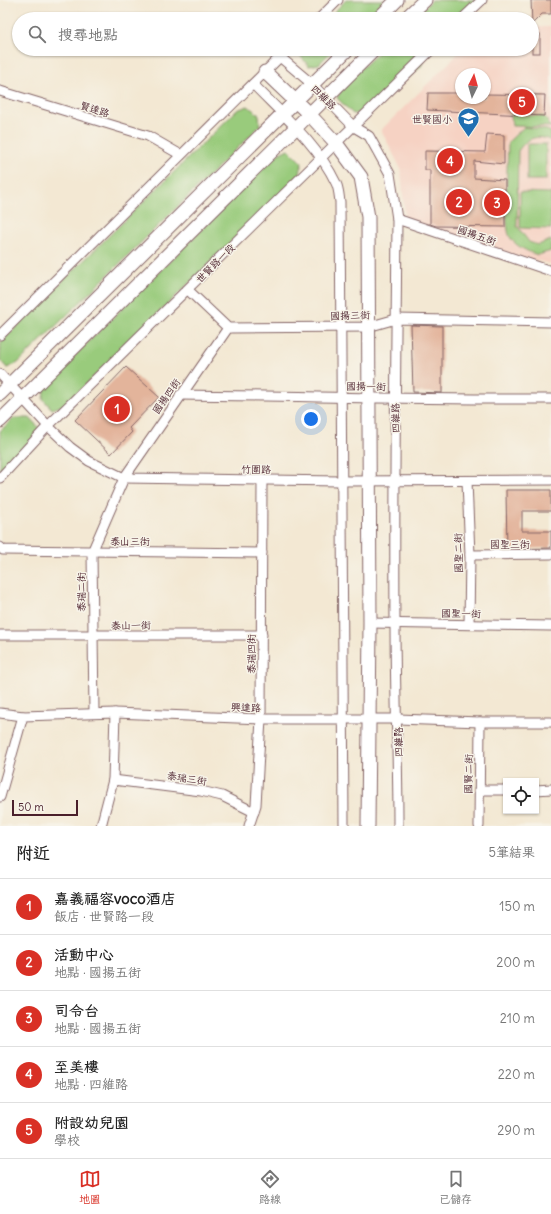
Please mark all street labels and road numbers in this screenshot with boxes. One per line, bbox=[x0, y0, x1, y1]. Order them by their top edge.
street label: 四維路 bbox=[308, 82, 339, 113]
street label: 賢達路 bbox=[79, 99, 111, 120]
street label: 國揚五街 bbox=[456, 223, 498, 248]
street label: 世賢路一段 bbox=[193, 241, 238, 286]
street label: 國揚三街 bbox=[330, 308, 370, 323]
street label: 國揚四街 bbox=[150, 376, 183, 416]
street label: 國揚一街 bbox=[346, 380, 386, 393]
street label: 四維路 bbox=[389, 403, 402, 433]
street label: 竹圍路 bbox=[241, 463, 271, 476]
street label: 國聖二街 bbox=[452, 533, 465, 573]
street label: 泰山三街 bbox=[110, 535, 150, 548]
street label: 國聖三街 bbox=[490, 538, 530, 551]
street label: 泰瑞二街 bbox=[75, 572, 88, 612]
street label: 國聖一街 bbox=[441, 607, 481, 620]
street label: 泰山一街 bbox=[111, 619, 151, 632]
street label: 泰瑞四街 bbox=[245, 634, 258, 674]
street label: 興達路 bbox=[231, 700, 261, 715]
street label: 四維路 bbox=[392, 727, 405, 757]
street label: 國賢二街 bbox=[462, 754, 475, 794]
street label: 泰瑞三街 bbox=[166, 769, 208, 788]

